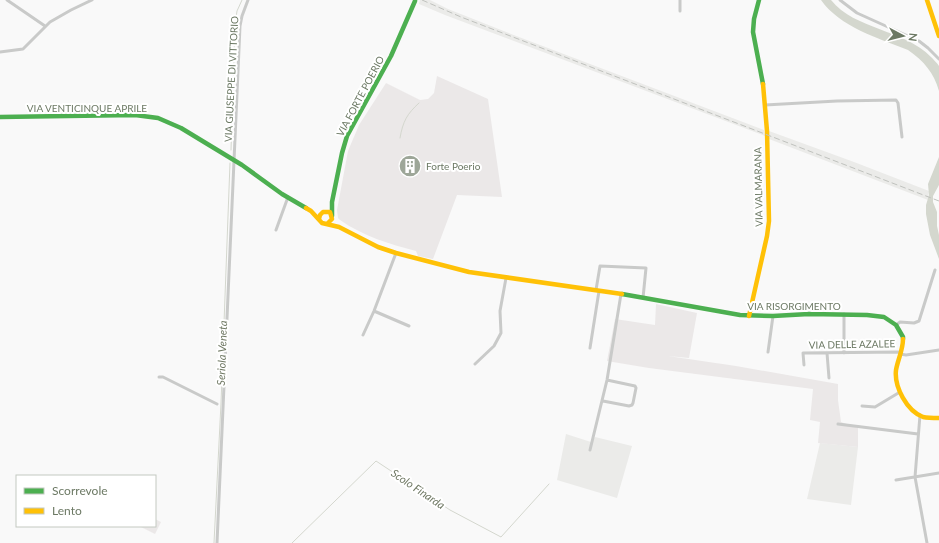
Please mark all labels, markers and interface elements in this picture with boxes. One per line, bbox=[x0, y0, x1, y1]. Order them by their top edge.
street label: VIA GIUSEPPE DI VITTORIO bbox=[222, 16, 240, 142]
north arrow bbox=[883, 16, 923, 56]
text: N bbox=[906, 32, 920, 42]
street label: VIA FORTE POERIO bbox=[334, 54, 386, 138]
street label: VIA VENTICINQUE APRILE bbox=[27, 102, 147, 114]
street label: VIA VALMARANA bbox=[751, 147, 765, 227]
building icon: Forte Poerio bbox=[397, 153, 423, 179]
place label: Forte Poerio bbox=[426, 160, 481, 172]
street label: VIA RISORGIMENTO bbox=[747, 300, 841, 312]
water label: Seriola Veneta bbox=[214, 320, 229, 386]
street label: VIA DELLE AZALEE bbox=[809, 337, 896, 351]
water label: Scolo Finarda bbox=[389, 466, 448, 511]
legend bbox=[16, 475, 156, 527]
text: Scorrevole bbox=[52, 483, 108, 498]
text: Lento bbox=[52, 503, 82, 518]

